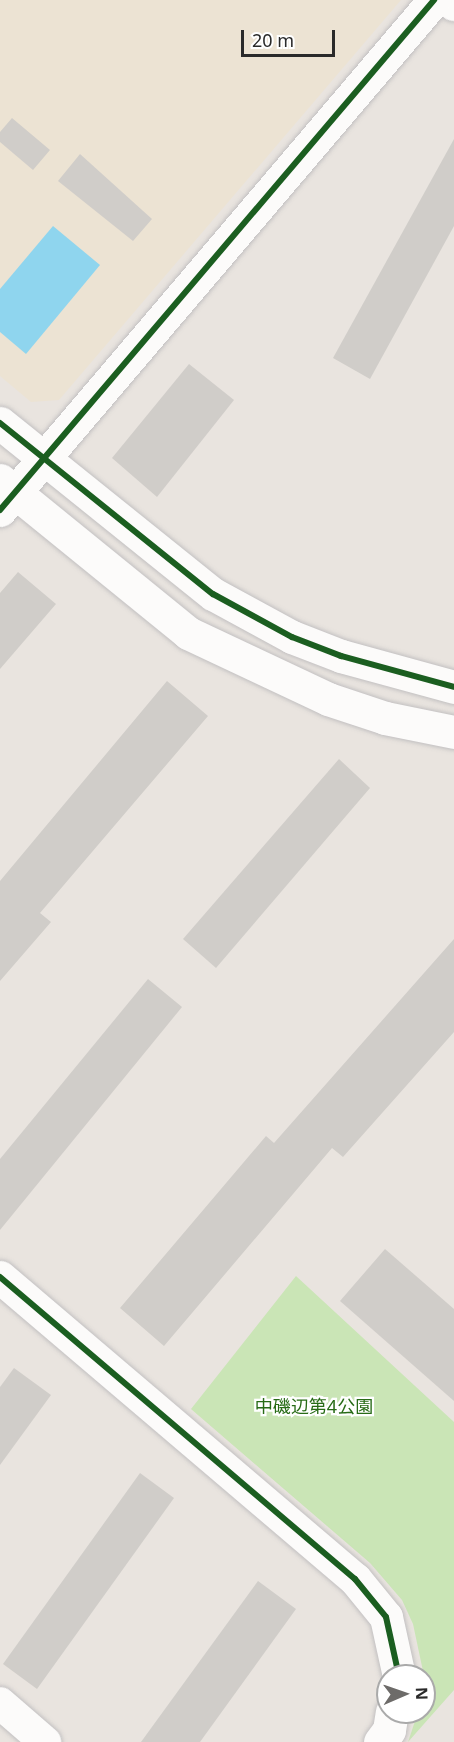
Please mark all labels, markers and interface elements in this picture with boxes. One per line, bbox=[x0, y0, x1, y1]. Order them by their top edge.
scale bar bbox=[244, 18, 338, 56]
text: 20 m bbox=[252, 28, 294, 52]
park label: 中磯辺第4公園 bbox=[255, 1395, 373, 1417]
north arrow bbox=[376, 1664, 436, 1724]
text: N bbox=[411, 1687, 433, 1700]

